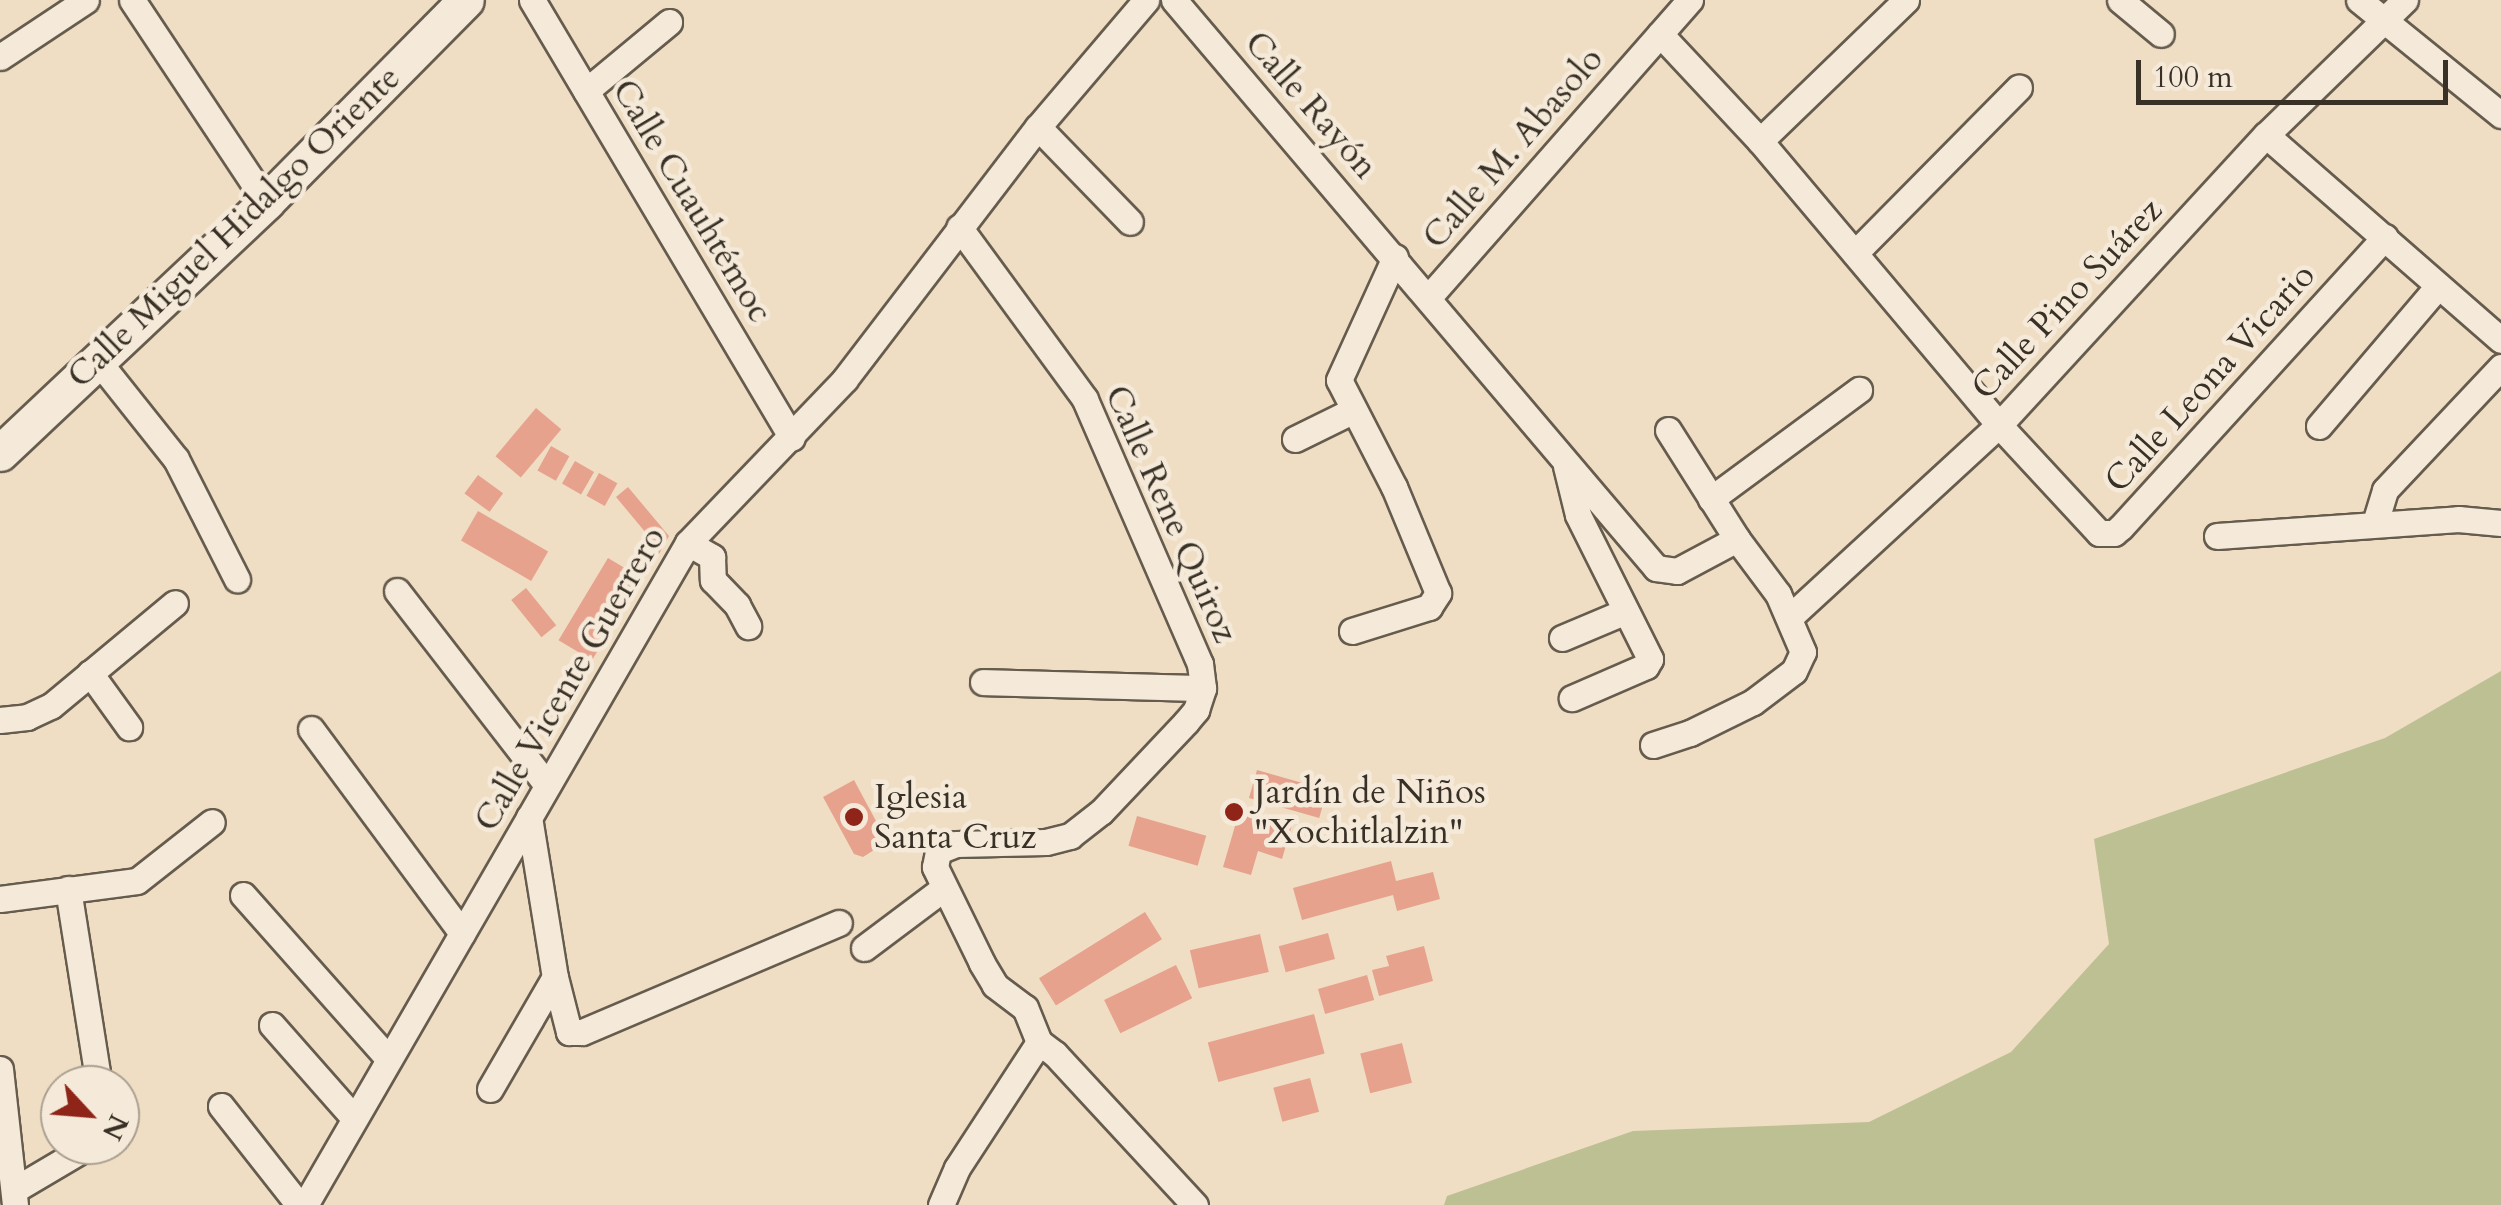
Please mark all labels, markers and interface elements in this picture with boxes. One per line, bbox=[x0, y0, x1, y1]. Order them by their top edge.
street label: Calle Rayón bbox=[1236, 23, 1386, 187]
street label: Calle M. Abasolo bbox=[1414, 39, 1612, 257]
scale bar bbox=[2141, 40, 2454, 102]
street label: Calle Miguel Hidalgo Oriente bbox=[59, 57, 409, 397]
text: 100 m bbox=[2153, 57, 2233, 98]
street label: Calle Cuauhtémoc bbox=[603, 72, 781, 330]
street label: Calle Pino Suárez bbox=[1963, 190, 2171, 408]
street label: Calle Leona Vicario bbox=[2096, 255, 2324, 501]
street label: Calle Rene Quiroz bbox=[1096, 379, 1246, 649]
street label: Calle Vicente Guerrero bbox=[466, 519, 674, 839]
place label: Jardín de Niños "Xochitlalzin" bbox=[1254, 771, 1486, 853]
place label: Iglesia Santa Cruz bbox=[874, 776, 1037, 858]
marker: Jardín de Niños "Xochitlalzin" bbox=[1223, 801, 1245, 823]
marker: Iglesia Santa Cruz bbox=[843, 806, 865, 828]
north arrow bbox=[40, 1065, 140, 1165]
text: N bbox=[93, 1108, 138, 1147]

